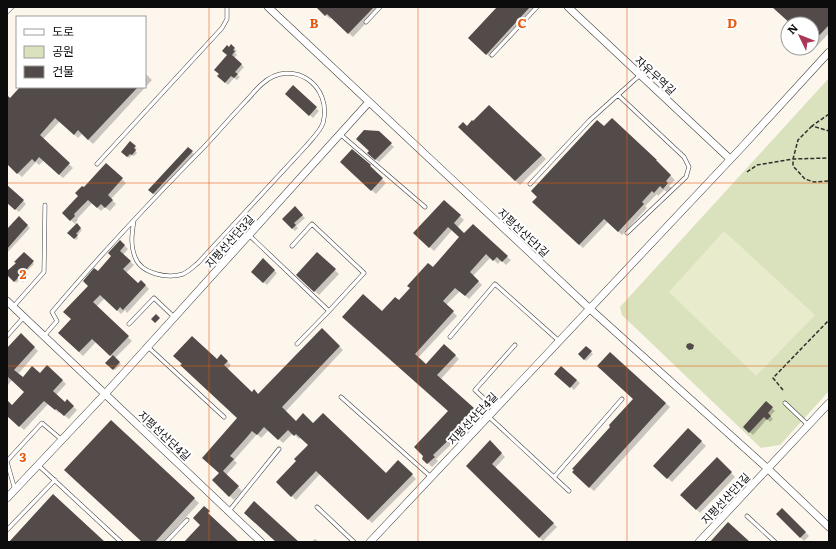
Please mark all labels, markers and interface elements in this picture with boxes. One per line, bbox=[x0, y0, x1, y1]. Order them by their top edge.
text: B bbox=[310, 13, 319, 32]
text: C bbox=[517, 13, 527, 32]
text: D bbox=[727, 13, 737, 32]
legend bbox=[16, 16, 146, 88]
north arrow bbox=[780, 16, 820, 56]
text: N bbox=[783, 20, 801, 37]
text: 도로 bbox=[52, 22, 74, 40]
text: 공원 bbox=[52, 42, 74, 60]
street label: 자유무역길 bbox=[632, 52, 680, 98]
text: 건물 bbox=[52, 62, 74, 80]
street label: 지평선산단1길 bbox=[495, 204, 553, 260]
street label: 지평선산단3길 bbox=[201, 211, 257, 271]
text: 2 bbox=[20, 264, 27, 283]
street label: 지평선산단4길 bbox=[443, 388, 501, 448]
street label: 지평선산단4길 bbox=[135, 406, 195, 464]
text: 3 bbox=[19, 447, 27, 466]
street label: 지평선산단1길 bbox=[697, 469, 753, 527]

